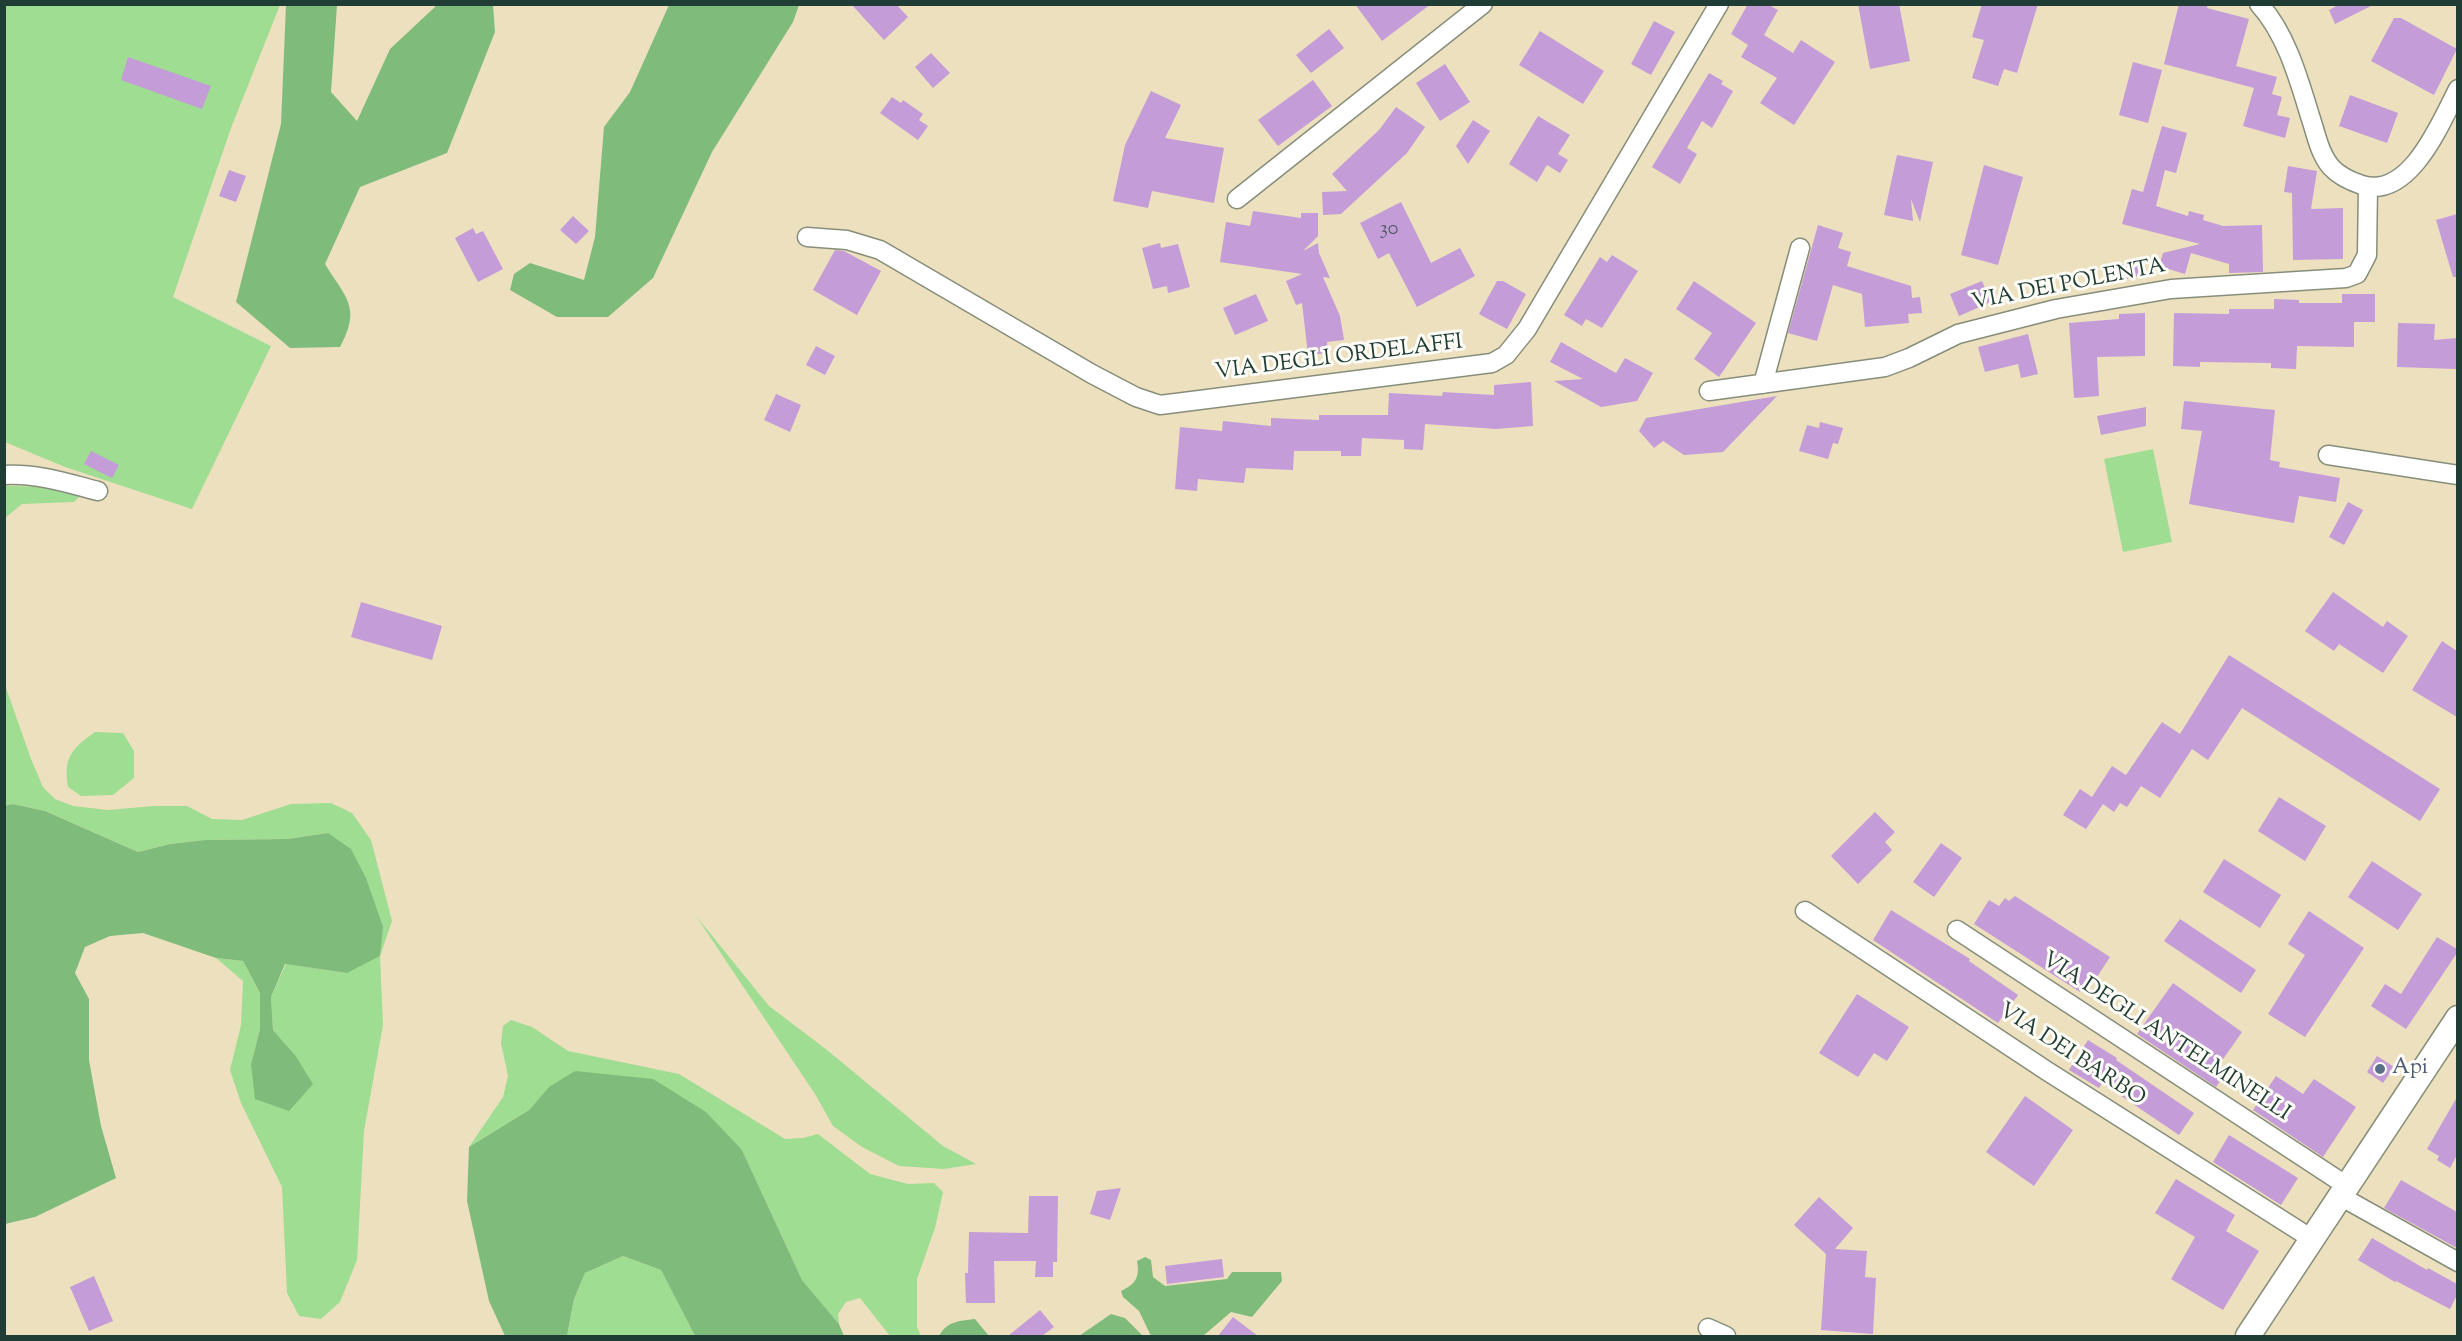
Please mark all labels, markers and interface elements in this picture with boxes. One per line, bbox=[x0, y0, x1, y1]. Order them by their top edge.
house number: 30 bbox=[1380, 219, 1398, 243]
street label: VIA DEI POLENTA bbox=[1970, 254, 2168, 318]
street label: VIA DEGLI ORDELAFFI bbox=[1214, 331, 1464, 387]
street label: VIA DEGLI ANTELMINELLI bbox=[2036, 948, 2294, 1128]
street label: VIA DEI BARBO bbox=[1993, 999, 2149, 1113]
place label: Api bbox=[2392, 1056, 2428, 1082]
marker: Api bbox=[2373, 1062, 2387, 1076]

